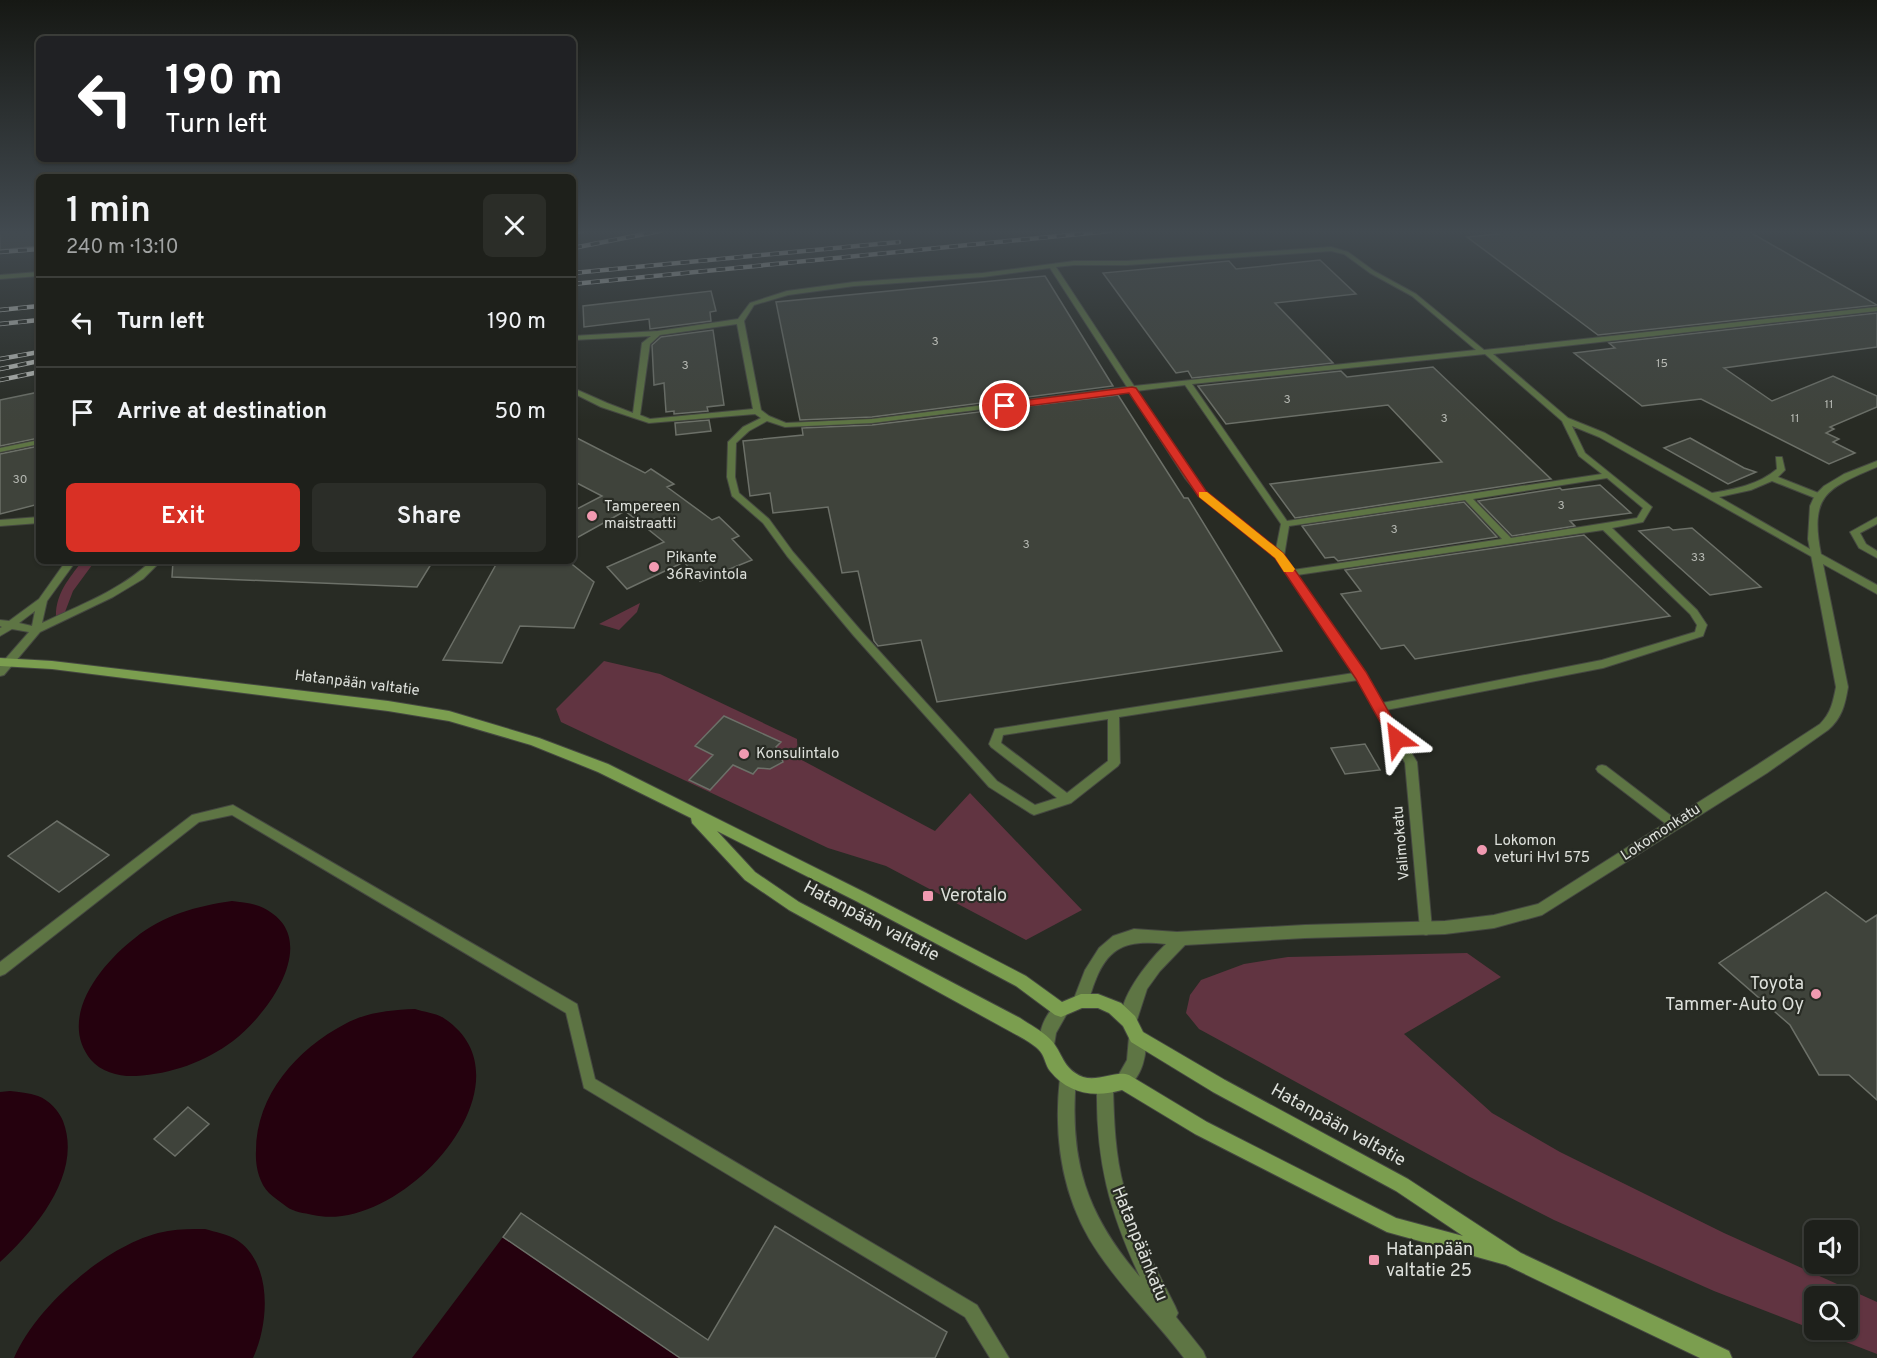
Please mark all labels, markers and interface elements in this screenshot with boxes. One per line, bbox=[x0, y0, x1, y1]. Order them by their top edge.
text: 190 m bbox=[165, 56, 283, 109]
icon: left bbox=[66, 60, 144, 138]
text: Turn left bbox=[165, 108, 267, 142]
text: 1 min bbox=[66, 189, 151, 235]
button: close bbox=[483, 194, 546, 257]
text: 240 m · 13:10 bbox=[66, 235, 179, 261]
icon: left bbox=[66, 306, 99, 339]
text: Turn left bbox=[117, 309, 205, 336]
text: 190 m bbox=[487, 309, 546, 336]
house number: 3 bbox=[931, 334, 939, 350]
house number: 15 bbox=[1656, 356, 1668, 372]
house number: 3 bbox=[681, 358, 689, 374]
pin bbox=[979, 380, 1030, 431]
icon: arrive bbox=[988, 389, 1021, 422]
house number: 3 bbox=[1283, 392, 1291, 408]
icon: arrive bbox=[66, 396, 99, 429]
house number: 11 bbox=[1825, 397, 1833, 413]
text: Arrive at destination bbox=[117, 399, 327, 426]
text: 50 m bbox=[494, 399, 546, 426]
house number: 3 bbox=[1440, 411, 1448, 427]
house number: 11 bbox=[1791, 411, 1799, 427]
house number: 30 bbox=[13, 472, 27, 488]
button: Exit bbox=[66, 483, 300, 552]
button: Share bbox=[312, 483, 546, 552]
place label: Tampereen maistraatti bbox=[604, 498, 680, 534]
house number: 3 bbox=[1557, 498, 1565, 514]
marker: Tampereen maistraatti bbox=[585, 509, 599, 523]
house number: 3 bbox=[1390, 522, 1398, 538]
house number: 3 bbox=[1022, 537, 1030, 553]
place label: Pikante 36Ravintola bbox=[666, 549, 747, 585]
house number: 33 bbox=[1691, 550, 1705, 566]
marker: Pikante 36Ravintola bbox=[647, 560, 661, 574]
street label: Hatanpään valtatie bbox=[293, 667, 421, 701]
position arrow bbox=[1365, 707, 1429, 771]
place label: Konsulintalo bbox=[756, 745, 839, 764]
marker: Konsulintalo bbox=[737, 747, 751, 761]
street label: Lokomonkatu bbox=[1618, 800, 1704, 866]
street label: Valimokatu bbox=[1389, 805, 1415, 881]
place label: Lokomon veturi Hv1 575 bbox=[1494, 832, 1590, 868]
marker: Lokomon veturi Hv1 575 bbox=[1475, 843, 1489, 857]
street label: Hatanpään valtatie bbox=[799, 876, 943, 968]
place label: Verotalo bbox=[940, 885, 1007, 908]
marker: Verotalo bbox=[921, 889, 935, 903]
place label: Toyota Tammer-Auto Oy bbox=[1665, 973, 1804, 1017]
marker: Toyota Tammer-Auto Oy bbox=[1809, 987, 1823, 1001]
street label: Hatanpään valtatie bbox=[1266, 1079, 1410, 1173]
street label: Hatanpäänkatu bbox=[1105, 1183, 1173, 1305]
map controls bbox=[1804, 1220, 1858, 1340]
button: sound bbox=[1804, 1220, 1858, 1274]
place label: Hatanpään valtatie 25 bbox=[1386, 1239, 1473, 1283]
marker: Hatanpään valtatie 25 bbox=[1367, 1253, 1381, 1267]
button: search bbox=[1804, 1286, 1858, 1340]

